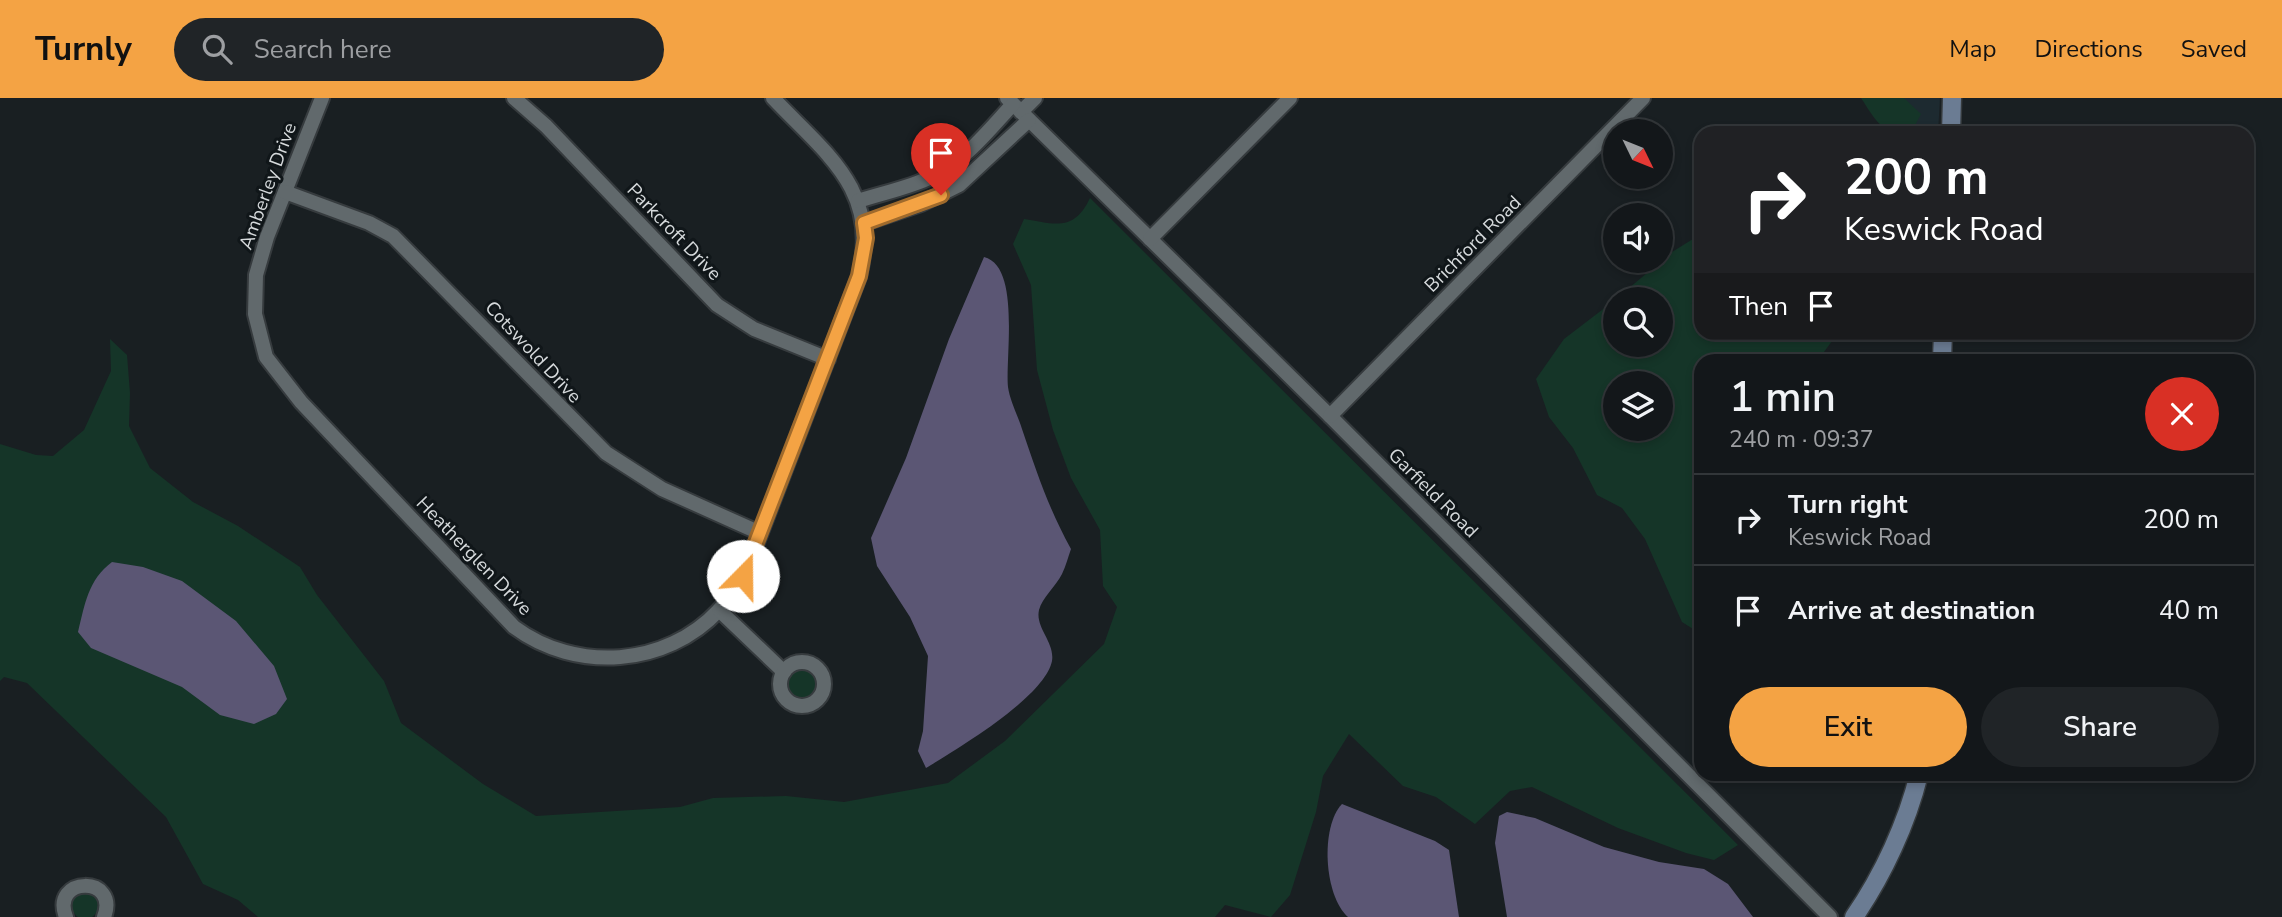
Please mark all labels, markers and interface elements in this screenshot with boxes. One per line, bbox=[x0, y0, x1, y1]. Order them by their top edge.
search box bbox=[174, 18, 664, 81]
text: Turnly bbox=[35, 27, 132, 72]
icon: search bbox=[198, 30, 236, 68]
text: Search here bbox=[254, 32, 392, 67]
text: Map bbox=[1949, 33, 1996, 65]
text: Directions bbox=[2034, 33, 2143, 65]
text: Saved bbox=[2181, 33, 2247, 65]
street label: Amberley Drive bbox=[233, 119, 303, 253]
north arrow bbox=[1603, 119, 1673, 189]
map controls bbox=[1603, 119, 1673, 441]
pin bbox=[911, 123, 971, 195]
icon: arrive bbox=[922, 134, 960, 172]
text: 200 m bbox=[1844, 144, 1988, 211]
icon: right bbox=[1729, 154, 1820, 245]
street label: Parkcroft Drive bbox=[621, 178, 727, 286]
street label: Brichford Road bbox=[1419, 190, 1527, 298]
button: sound bbox=[1603, 203, 1673, 273]
text: Keswick Road bbox=[1844, 208, 2044, 251]
button: search bbox=[1603, 287, 1673, 357]
icon: arrive bbox=[1802, 287, 1840, 325]
text: Then bbox=[1729, 289, 1788, 324]
street label: Cotswold Drive bbox=[479, 295, 587, 409]
text: 1 min bbox=[1729, 369, 1836, 426]
button: layers bbox=[1603, 371, 1673, 441]
button: close bbox=[2145, 377, 2219, 451]
text: 240 m · 09:37 bbox=[1729, 424, 1874, 455]
street label: Garfield Road bbox=[1382, 442, 1484, 544]
text: Turn right bbox=[1788, 487, 1907, 522]
street label: Heatherglen Drive bbox=[410, 491, 538, 621]
icon: right bbox=[1729, 501, 1767, 539]
text: 200 m bbox=[2143, 502, 2219, 537]
text: Keswick Road bbox=[1788, 522, 1931, 553]
position arrow bbox=[706, 539, 780, 613]
icon: arrive bbox=[1729, 592, 1767, 630]
text: Arrive at destination bbox=[1788, 593, 2035, 628]
text: 40 m bbox=[2159, 593, 2219, 628]
button: Exit bbox=[1729, 687, 1967, 767]
button: Share bbox=[1981, 687, 2219, 767]

